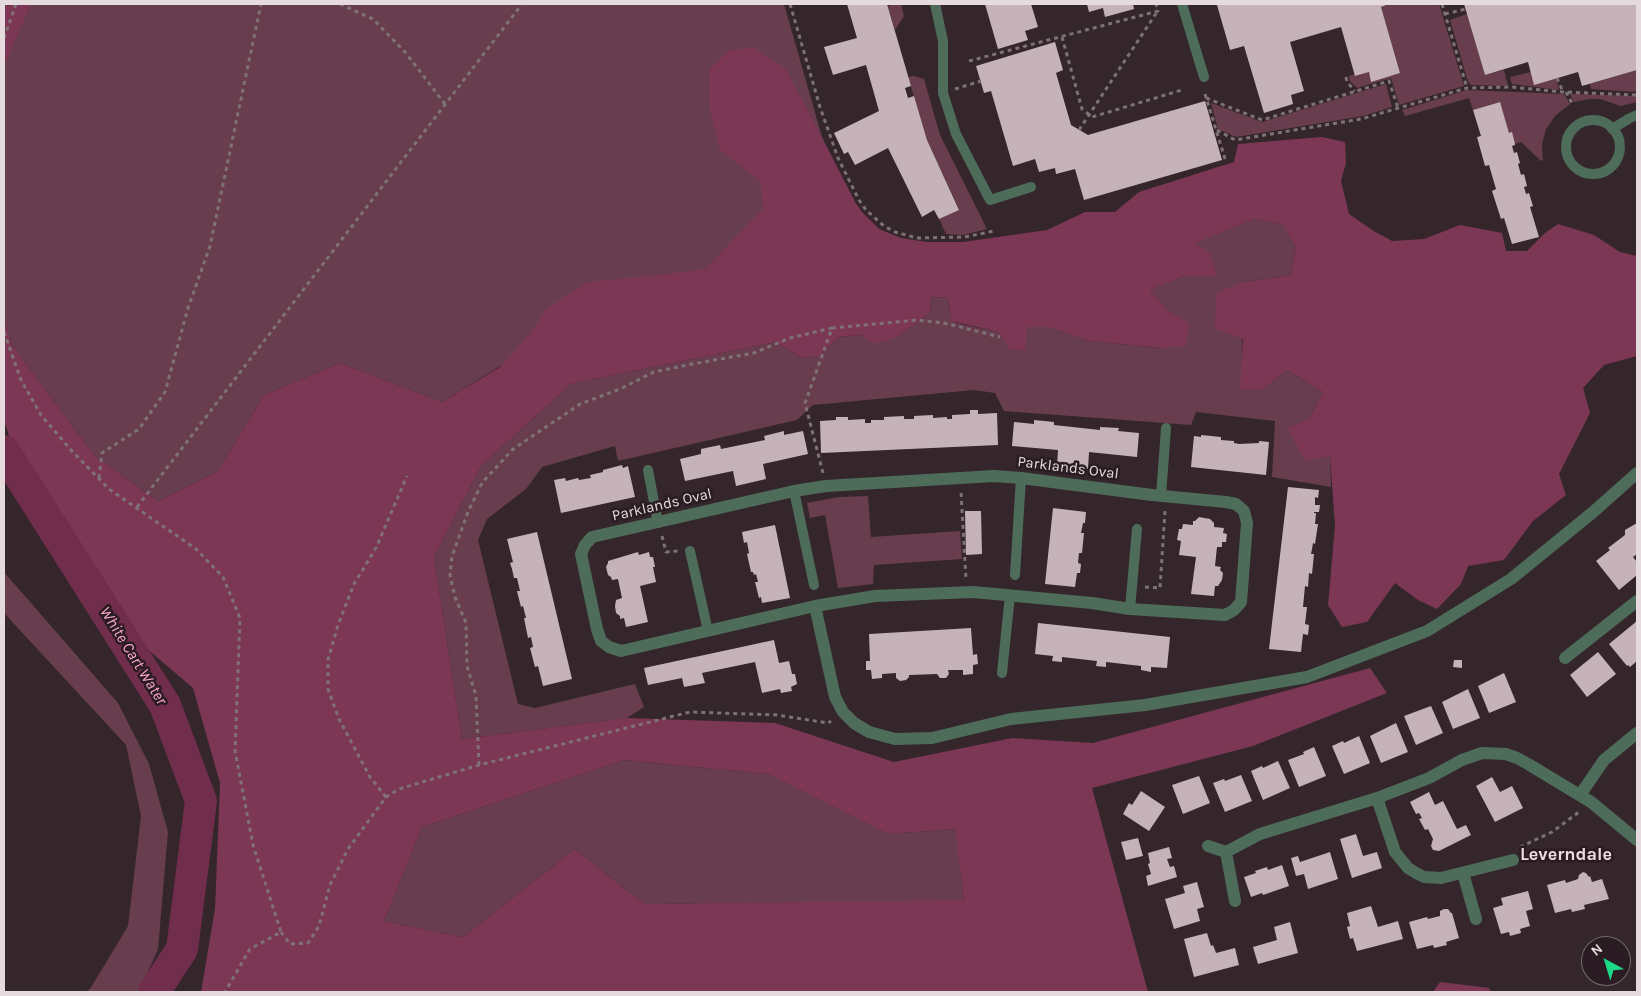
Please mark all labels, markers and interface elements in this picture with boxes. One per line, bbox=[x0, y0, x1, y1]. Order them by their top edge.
street label: Parklands Oval bbox=[1016, 453, 1120, 483]
street label: Parklands Oval bbox=[610, 485, 714, 525]
water label: White Cart Water bbox=[95, 603, 171, 709]
district label: Leverndale bbox=[1520, 844, 1612, 866]
north arrow bbox=[1581, 936, 1631, 986]
text: N bbox=[1588, 940, 1606, 960]

